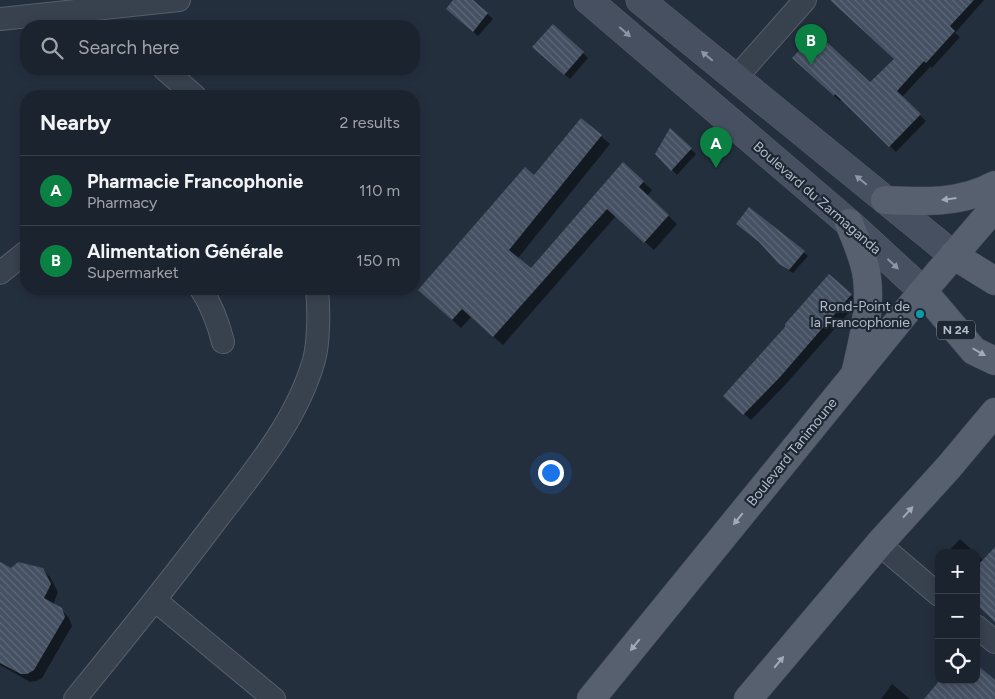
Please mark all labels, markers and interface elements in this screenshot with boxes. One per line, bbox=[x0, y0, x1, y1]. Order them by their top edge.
search box bbox=[20, 20, 420, 75]
pin: B bbox=[795, 24, 827, 65]
one-way arrow bbox=[618, 26, 631, 37]
icon: search bbox=[38, 34, 66, 62]
text: Search here bbox=[78, 36, 180, 59]
one-way arrow bbox=[701, 50, 714, 61]
text: Nearby bbox=[40, 110, 111, 135]
text: 2 results bbox=[340, 113, 400, 132]
pin: A bbox=[700, 127, 732, 168]
street label: Boulevard du Zarmaganda bbox=[750, 138, 884, 258]
text: Pharmacie Francophonie bbox=[87, 170, 303, 193]
one-way arrow bbox=[854, 175, 867, 186]
text: A bbox=[50, 181, 62, 200]
text: 110 m bbox=[359, 181, 400, 200]
text: Pharmacy bbox=[87, 193, 157, 212]
one-way arrow bbox=[940, 195, 956, 203]
text: Alimentation Générale bbox=[87, 240, 283, 263]
text: B bbox=[51, 251, 61, 270]
text: 150 m bbox=[356, 251, 400, 270]
one-way arrow bbox=[887, 258, 899, 270]
text: Supermarket bbox=[87, 263, 179, 282]
place label: Rond-Point de la Francophonie bbox=[811, 298, 910, 331]
marker: Rond-Point de la Francophonie bbox=[914, 308, 926, 320]
road number: N 24 bbox=[937, 320, 975, 340]
one-way arrow bbox=[972, 348, 986, 357]
street label: Boulevard Tanimoune bbox=[743, 394, 841, 509]
your location bbox=[538, 460, 564, 486]
one-way arrow bbox=[902, 506, 914, 518]
one-way arrow bbox=[732, 512, 743, 525]
map controls bbox=[935, 549, 980, 684]
button: + bbox=[935, 549, 980, 594]
button: − bbox=[935, 594, 980, 639]
one-way arrow bbox=[630, 638, 641, 651]
button: locate bbox=[935, 639, 980, 684]
one-way arrow bbox=[774, 655, 785, 668]

